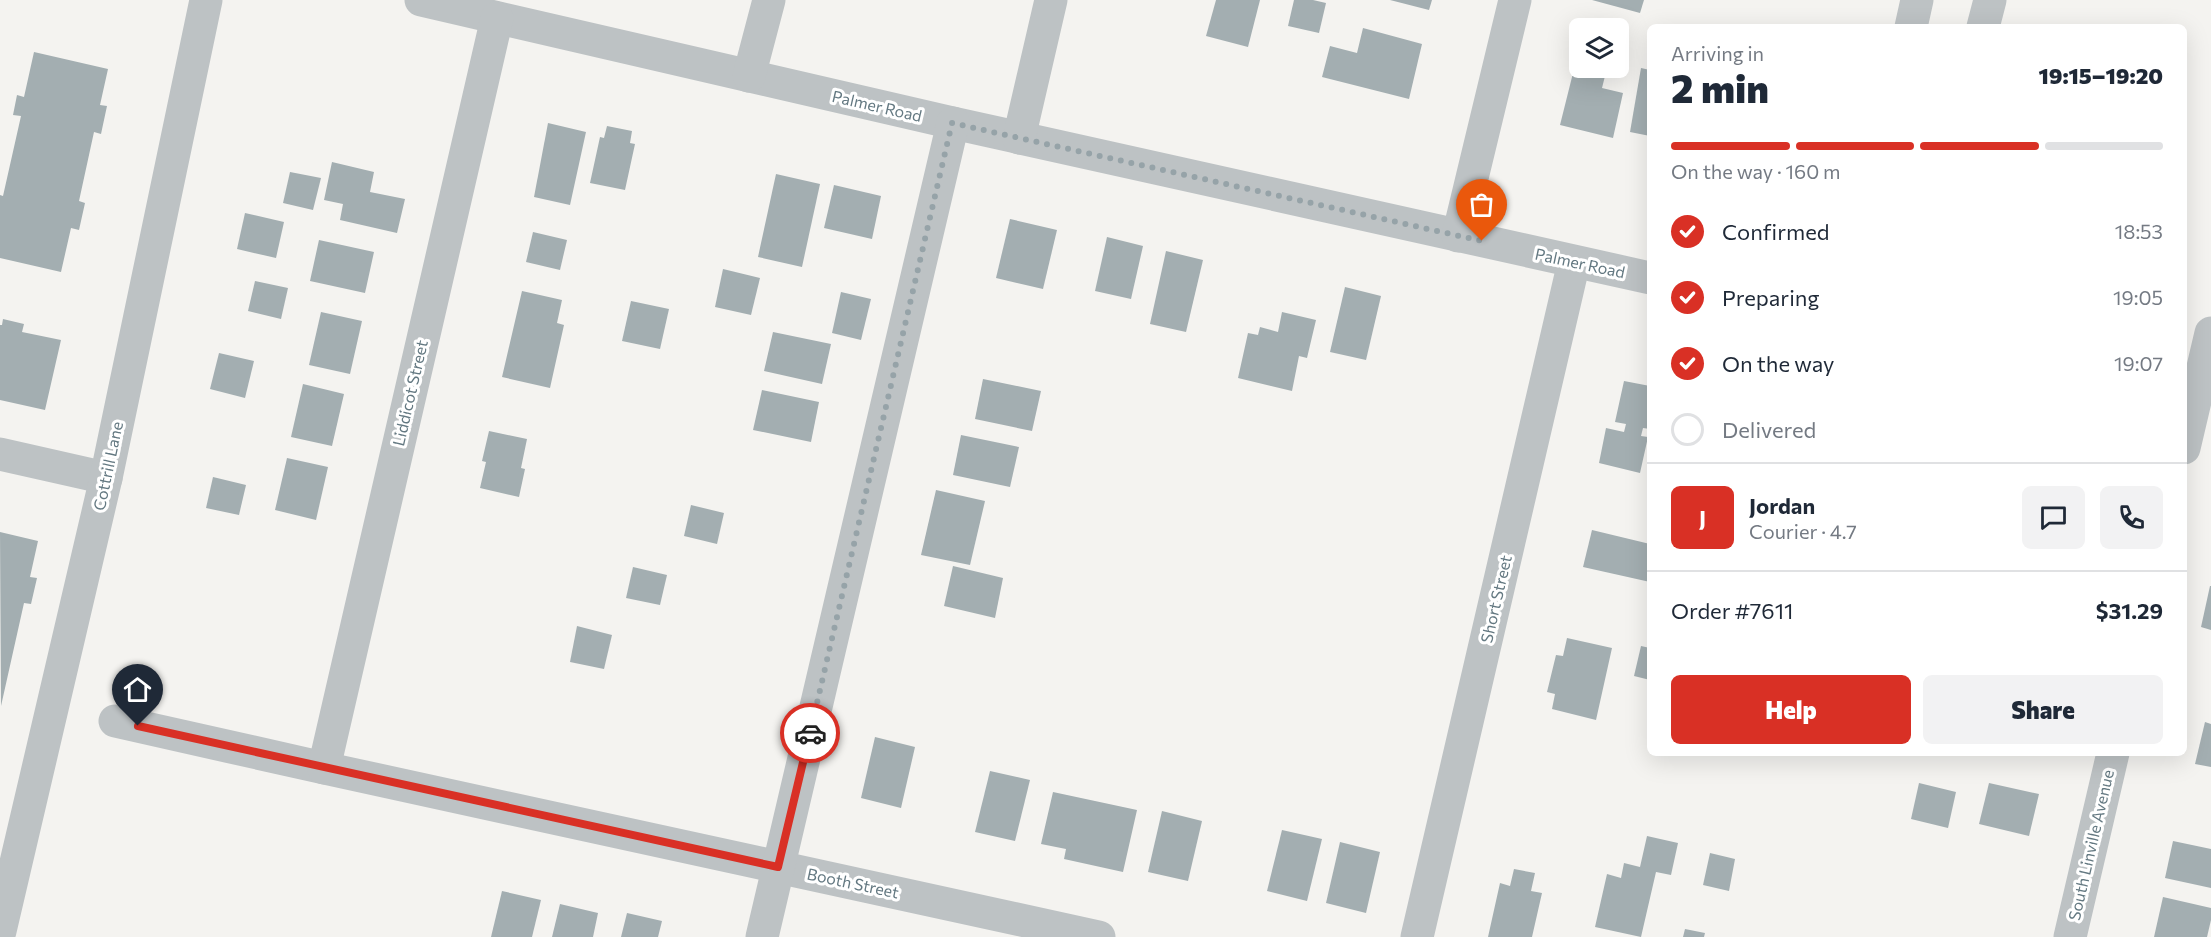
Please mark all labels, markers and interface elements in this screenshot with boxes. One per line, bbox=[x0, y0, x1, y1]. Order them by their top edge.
map controls bbox=[1569, 18, 1629, 78]
button: layers bbox=[1569, 18, 1629, 78]
text: Arriving in bbox=[1671, 41, 1764, 65]
text: 19:15–19:20 bbox=[2038, 62, 2163, 89]
text: 2 min bbox=[1671, 63, 1769, 111]
street label: Palmer Road bbox=[830, 86, 924, 125]
text: On the way · 160 m bbox=[1671, 159, 1840, 183]
pin bbox=[1456, 179, 1507, 241]
icon: bag bbox=[1465, 188, 1498, 221]
icon: check bbox=[1671, 215, 1704, 248]
text: Confirmed bbox=[1722, 218, 1829, 245]
text: 18:53 bbox=[2115, 219, 2163, 243]
street label: Palmer Road bbox=[1533, 244, 1627, 281]
icon: check bbox=[1671, 281, 1704, 314]
text: Preparing bbox=[1722, 284, 1819, 311]
text: 19:05 bbox=[2113, 285, 2163, 309]
street label: Liddicot Street bbox=[388, 338, 431, 448]
icon: check bbox=[1671, 347, 1704, 380]
text: On the way bbox=[1722, 350, 1834, 377]
text: 19:07 bbox=[2114, 351, 2163, 375]
text: Delivered bbox=[1722, 416, 1816, 443]
street label: Cottrill Lane bbox=[89, 420, 126, 512]
button: chat bbox=[2022, 486, 2085, 549]
button: phone bbox=[2100, 486, 2163, 549]
text: Jordan bbox=[1749, 492, 1815, 519]
text: J bbox=[1699, 504, 1706, 531]
text: Courier · 4.7 bbox=[1749, 519, 1857, 543]
street label: Short Street bbox=[1476, 553, 1515, 645]
text: Order #7611 bbox=[1671, 597, 1793, 624]
text: $31.29 bbox=[2096, 597, 2163, 624]
pin bbox=[112, 664, 163, 726]
icon: home bbox=[121, 673, 154, 706]
button: Help bbox=[1671, 675, 1911, 744]
button: Share bbox=[1923, 675, 2163, 744]
courier bbox=[780, 703, 840, 763]
icon: car bbox=[794, 717, 827, 750]
street label: South Linville Avenue bbox=[2064, 768, 2117, 922]
street label: Booth Street bbox=[805, 864, 901, 902]

